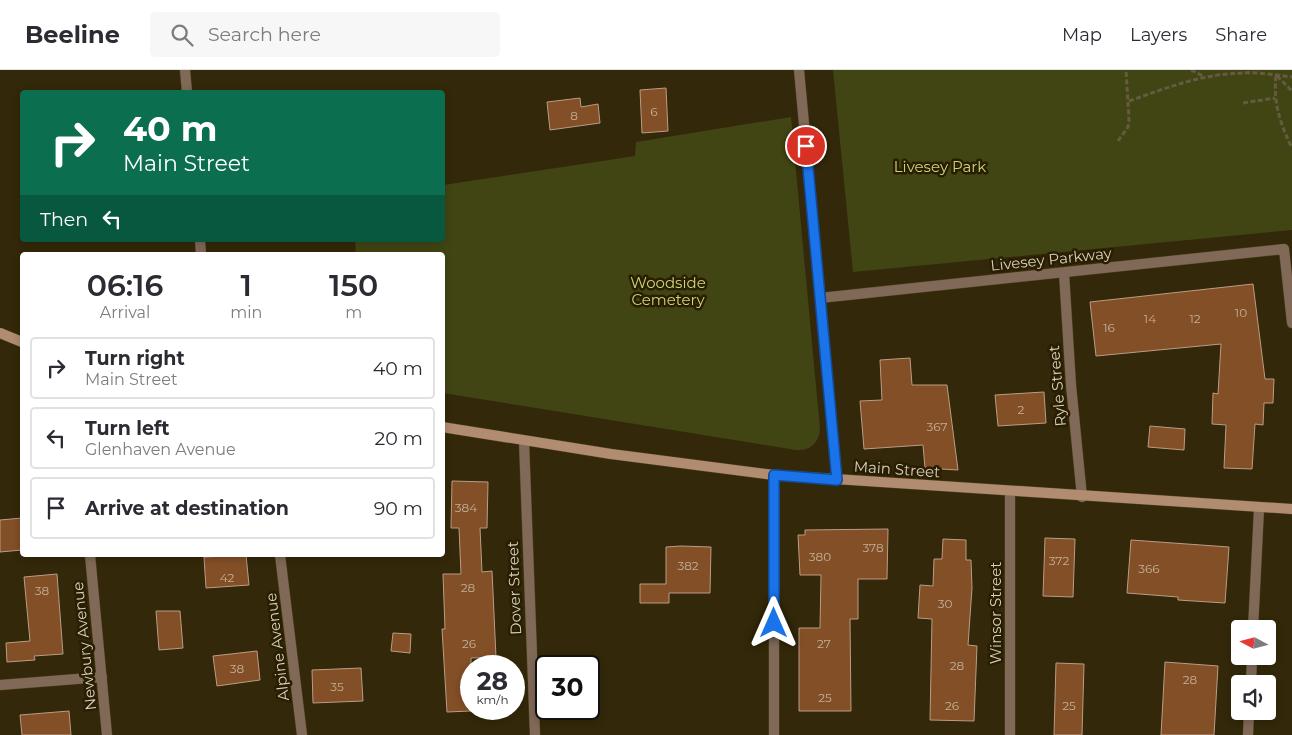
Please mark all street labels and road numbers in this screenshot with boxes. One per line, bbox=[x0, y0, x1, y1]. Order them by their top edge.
street label: Livesey Parkway bbox=[990, 243, 1113, 275]
street label: Ryle Street bbox=[1044, 345, 1070, 427]
street label: Main Street bbox=[853, 457, 941, 481]
street label: Dover Street bbox=[503, 541, 525, 635]
street label: Winsor Street bbox=[986, 562, 1005, 664]
street label: Newbury Avenue bbox=[68, 581, 100, 711]
street label: Alpine Avenue bbox=[261, 592, 293, 702]

